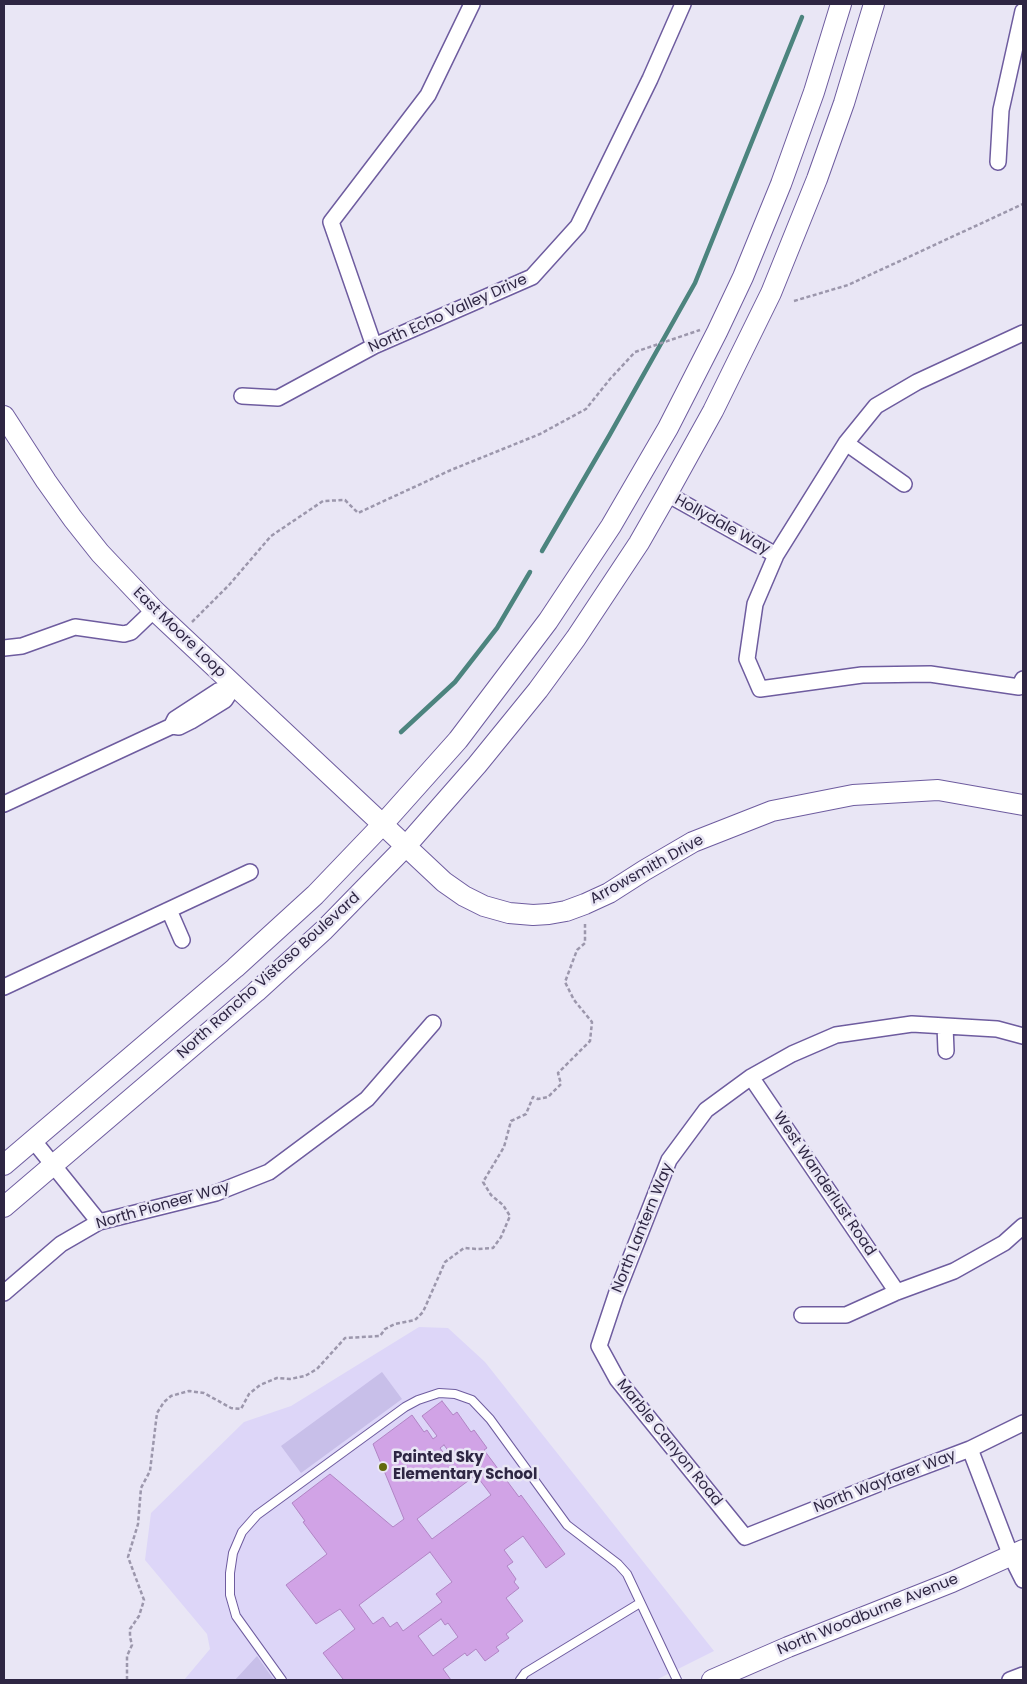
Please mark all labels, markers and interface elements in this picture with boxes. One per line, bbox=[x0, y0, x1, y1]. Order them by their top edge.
street label: North Echo Valley Drive bbox=[366, 271, 530, 357]
street label: Hollydale Way bbox=[671, 491, 773, 559]
street label: East Moore Loop bbox=[129, 584, 229, 682]
street label: Arrowsmith Drive bbox=[587, 831, 707, 909]
street label: North Rancho Vistoso Boulevard bbox=[174, 889, 364, 1063]
street label: West Wanderlust Road bbox=[769, 1108, 879, 1260]
street label: North Lantern Way bbox=[609, 1161, 677, 1295]
street label: North Pioneer Way bbox=[94, 1178, 232, 1234]
street label: Marble Canyon Road bbox=[612, 1376, 726, 1510]
street label: North Wayfarer Way bbox=[811, 1447, 959, 1517]
place label: Painted Sky Elementary School bbox=[393, 1449, 537, 1484]
marker: Painted Sky Elementary School bbox=[377, 1461, 389, 1473]
street label: North Woodburne Avenue bbox=[775, 1570, 961, 1660]

